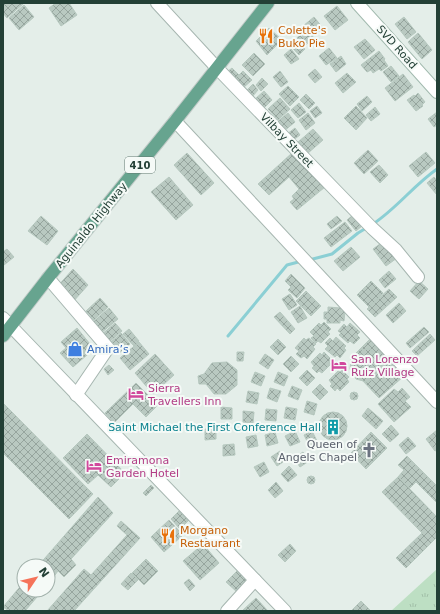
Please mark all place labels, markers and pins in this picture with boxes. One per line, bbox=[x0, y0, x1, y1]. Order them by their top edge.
place label: Colette's Buko Pie bbox=[278, 24, 327, 50]
restaurant icon: Colette's Buko Pie bbox=[257, 27, 275, 45]
shop icon: Amira’s bbox=[66, 340, 84, 358]
place label: Amira’s bbox=[87, 343, 129, 356]
place label: San Lorenzo Ruiz Village bbox=[351, 353, 419, 379]
hotel icon: San Lorenzo Ruiz Village bbox=[330, 356, 348, 374]
place label: Sierra Travellers Inn bbox=[147, 382, 221, 408]
hotel icon: Sierra Travellers Inn bbox=[127, 385, 145, 403]
building icon: Saint Michael the First Conference Hall bbox=[324, 418, 342, 436]
place label: Saint Michael the First Conference Hall bbox=[108, 421, 321, 434]
place label: Queen of Angels Chapel bbox=[278, 438, 358, 464]
church icon: Queen of Angels Chapel bbox=[360, 441, 378, 459]
place label: Emiramona Garden Hotel bbox=[106, 454, 179, 480]
hotel icon: Emiramona Garden Hotel bbox=[85, 457, 103, 475]
place label: Morgano Restaurant bbox=[180, 524, 241, 550]
restaurant icon: Morgano Restaurant bbox=[159, 527, 177, 545]

